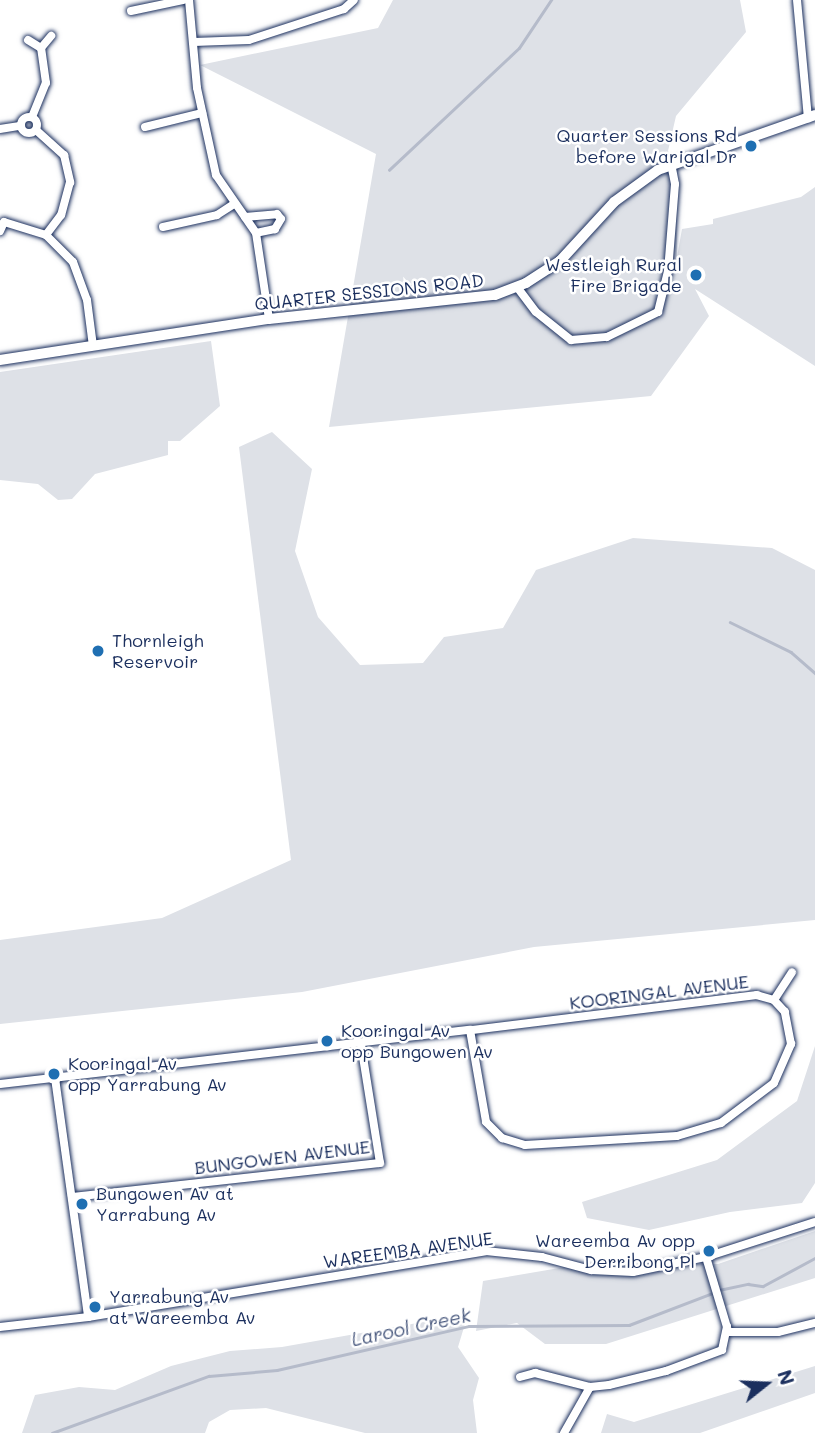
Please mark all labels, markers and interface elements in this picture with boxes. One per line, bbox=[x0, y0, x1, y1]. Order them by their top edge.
place label: Quarter Sessions Rd before Warigal Dr bbox=[557, 125, 737, 168]
marker: Quarter Sessions Rd before Warigal Dr bbox=[743, 138, 759, 154]
place label: Westleigh Rural Fire Brigade bbox=[545, 254, 682, 296]
marker: Westleigh Rural Fire Brigade bbox=[688, 267, 704, 283]
street label: QUARTER SESSIONS ROAD bbox=[253, 269, 485, 315]
place label: Thornleigh Reservoir bbox=[112, 630, 204, 672]
marker: Thornleigh Reservoir bbox=[90, 643, 106, 659]
street label: KOORINGAL AVENUE bbox=[568, 970, 750, 1014]
place label: Kooringal Av opp Bungowen Av bbox=[341, 1020, 493, 1062]
marker: Kooringal Av opp Bungowen Av bbox=[319, 1033, 335, 1049]
place label: Kooringal Av opp Yarrabung Av bbox=[68, 1053, 227, 1096]
marker: Kooringal Av opp Yarrabung Av bbox=[46, 1066, 62, 1082]
street label: BUNGOWEN AVENUE bbox=[193, 1136, 371, 1178]
place label: Bungowen Av at Yarrabung Av bbox=[96, 1183, 234, 1226]
marker: Bungowen Av at Yarrabung Av bbox=[74, 1196, 90, 1212]
street label: WAREEMBA AVENUE bbox=[322, 1227, 494, 1273]
place label: Wareemba Av opp Derribong Pl bbox=[535, 1230, 695, 1272]
marker: Wareemba Av opp Derribong Pl bbox=[701, 1243, 717, 1259]
place label: Yarrabung Av at Wareemba Av bbox=[109, 1286, 255, 1328]
marker: Yarrabung Av at Wareemba Av bbox=[87, 1299, 103, 1315]
water label: Larool Creek bbox=[349, 1303, 473, 1351]
north arrow bbox=[731, 1349, 801, 1419]
text: N bbox=[772, 1367, 801, 1388]

